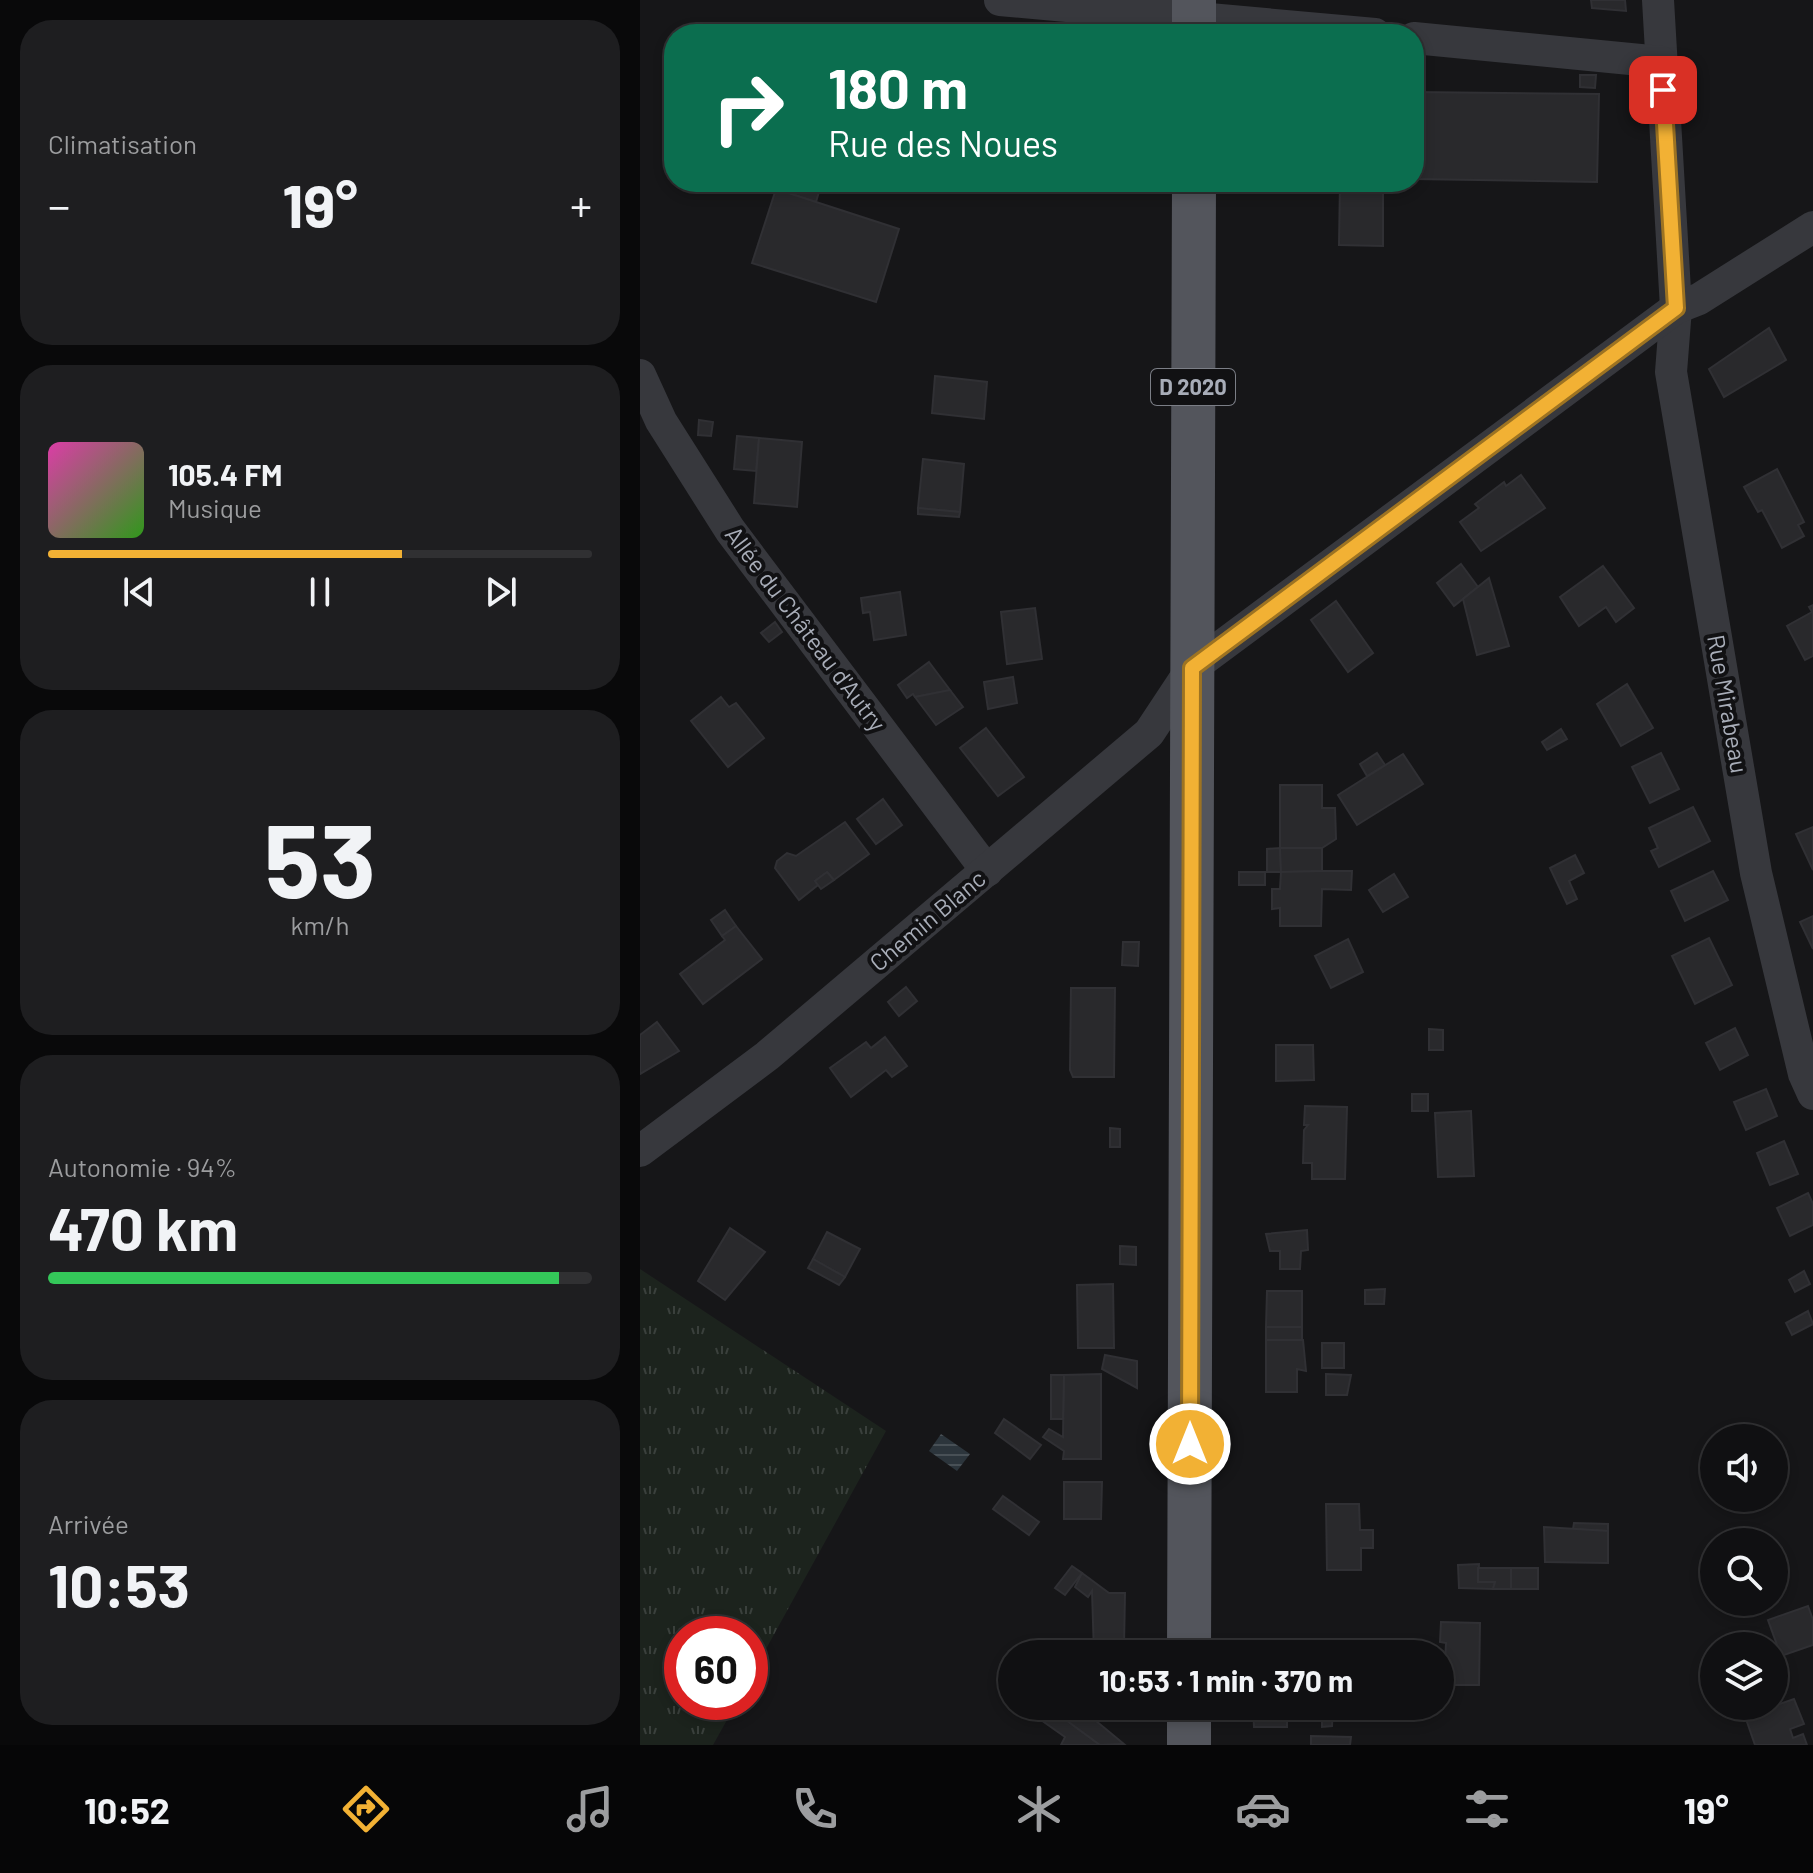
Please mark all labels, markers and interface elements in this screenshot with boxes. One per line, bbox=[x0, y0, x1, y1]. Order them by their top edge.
text: 180 m bbox=[828, 53, 968, 120]
icon: right bbox=[696, 56, 800, 160]
pin bbox=[1629, 56, 1697, 124]
icon: arrive bbox=[1641, 68, 1685, 112]
text: Rue des Noues bbox=[828, 121, 1058, 164]
text: Climatisation bbox=[48, 128, 197, 159]
text: 19° bbox=[282, 168, 358, 240]
text: − bbox=[48, 178, 70, 231]
text: + bbox=[570, 178, 592, 231]
road number: D 2020 bbox=[1151, 369, 1235, 405]
text: 105.4 FM bbox=[168, 456, 282, 492]
text: Musique bbox=[168, 492, 262, 523]
street label: Allée du Château d'Autry bbox=[720, 520, 893, 736]
icon: previous bbox=[117, 570, 161, 614]
icon: pause bbox=[298, 570, 342, 614]
icon: next bbox=[479, 570, 523, 614]
street label: Rue Mirabeau bbox=[1702, 632, 1755, 775]
text: 53 bbox=[264, 794, 376, 919]
street label: Chemin Blanc bbox=[863, 863, 991, 977]
text: km/h bbox=[291, 909, 349, 940]
text: Autonomie · 94% bbox=[48, 1151, 237, 1182]
text: 470 km bbox=[48, 1191, 238, 1263]
position arrow bbox=[1148, 1402, 1232, 1486]
map controls bbox=[1700, 1424, 1788, 1720]
button: sound bbox=[1700, 1424, 1788, 1512]
text: Arrivée bbox=[48, 1508, 129, 1539]
button: search bbox=[1700, 1528, 1788, 1616]
text: 10:53 bbox=[48, 1548, 190, 1620]
speed limit sign: 60 bbox=[664, 1616, 768, 1720]
button: layers bbox=[1700, 1632, 1788, 1720]
text: 10:53 · 1 min · 370 m bbox=[1099, 1662, 1353, 1698]
icon: directions bbox=[338, 1781, 394, 1837]
icon: music bbox=[562, 1781, 618, 1837]
icon: phone bbox=[787, 1781, 843, 1837]
icon: climate bbox=[1011, 1781, 1067, 1837]
icon: car bbox=[1235, 1781, 1291, 1837]
icon: filters bbox=[1459, 1781, 1515, 1837]
text: 10:52 bbox=[84, 1788, 170, 1831]
text: 19° bbox=[1683, 1788, 1729, 1831]

